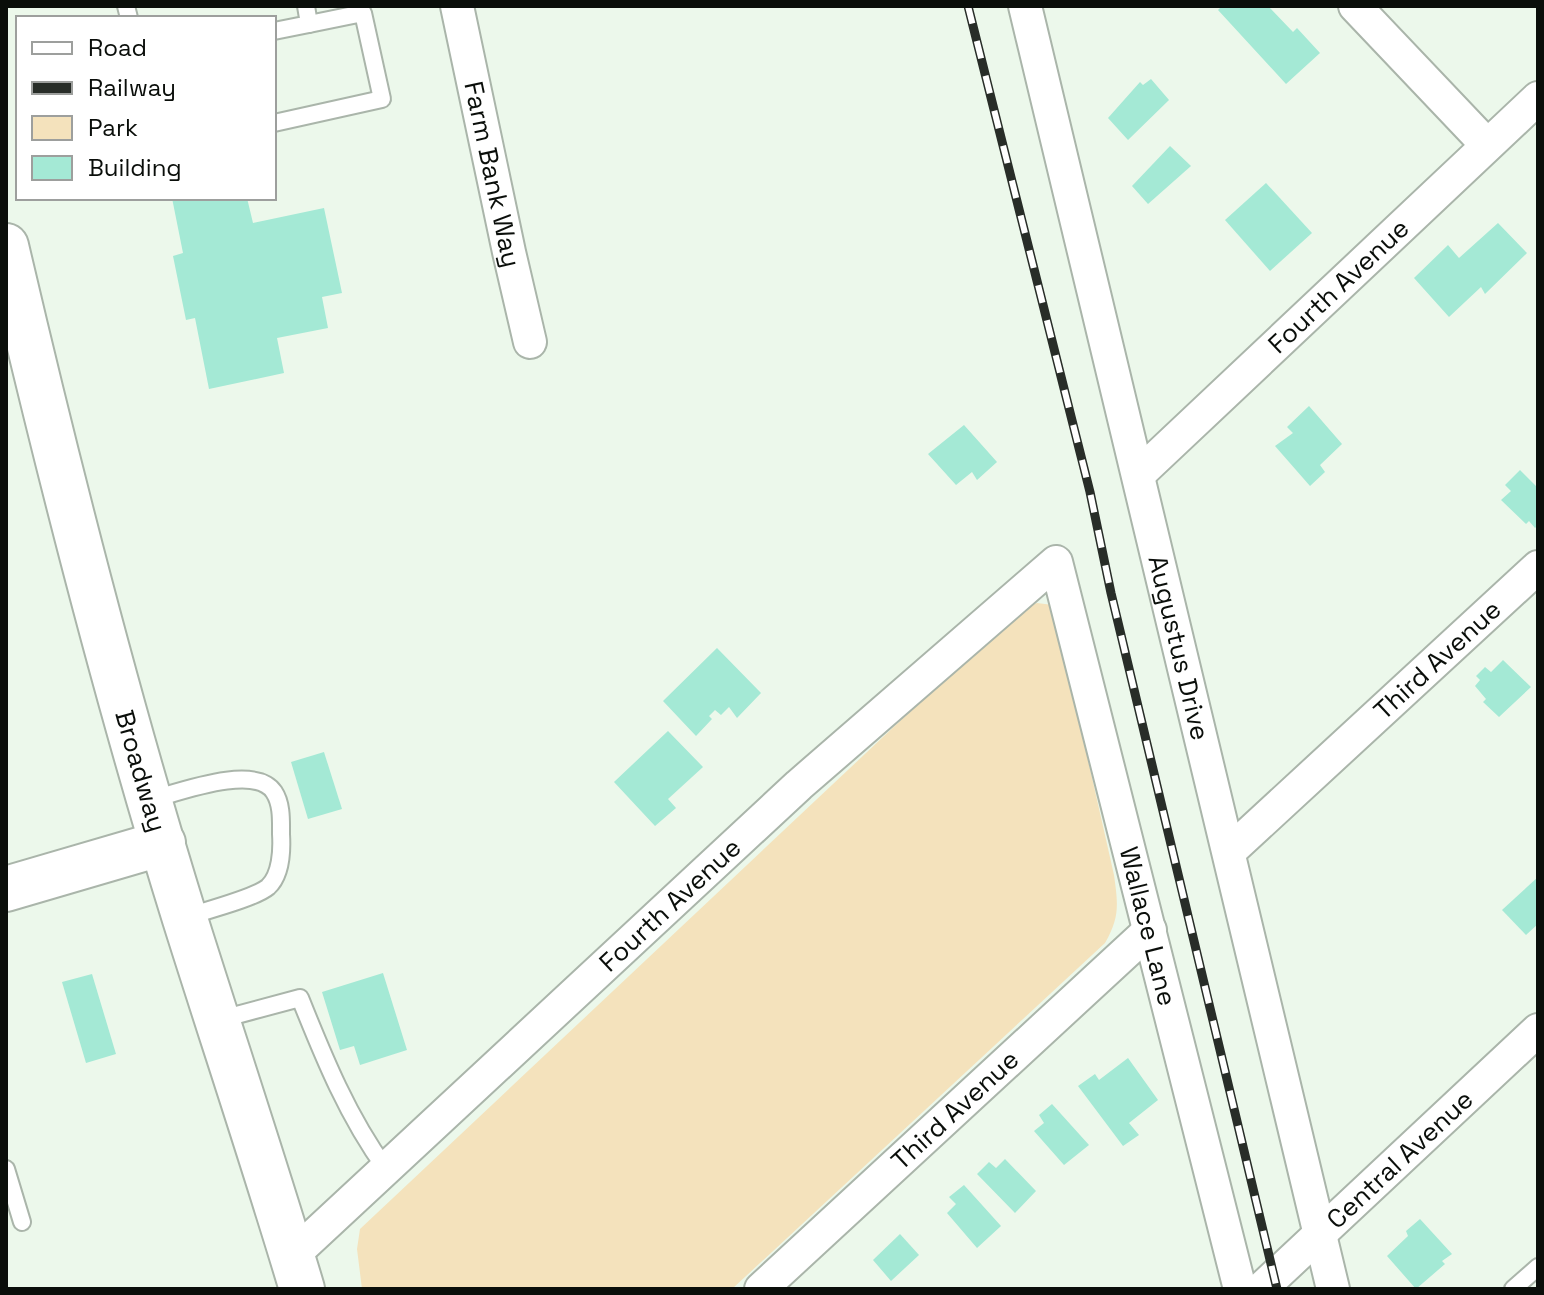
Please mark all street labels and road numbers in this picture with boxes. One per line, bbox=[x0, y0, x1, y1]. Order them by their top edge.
street label: Farm Bank Way bbox=[456, 78, 529, 271]
street label: Fourth Avenue bbox=[1261, 211, 1416, 361]
street label: Augustus Drive bbox=[1140, 552, 1218, 744]
street label: Third Avenue bbox=[1366, 592, 1508, 727]
street label: Broadway bbox=[107, 706, 175, 836]
street label: Fourth Avenue bbox=[592, 830, 748, 979]
street label: Wallace Lane bbox=[1112, 843, 1185, 1009]
street label: Third Avenue bbox=[884, 1043, 1026, 1177]
street label: Central Avenue bbox=[1319, 1082, 1480, 1236]

